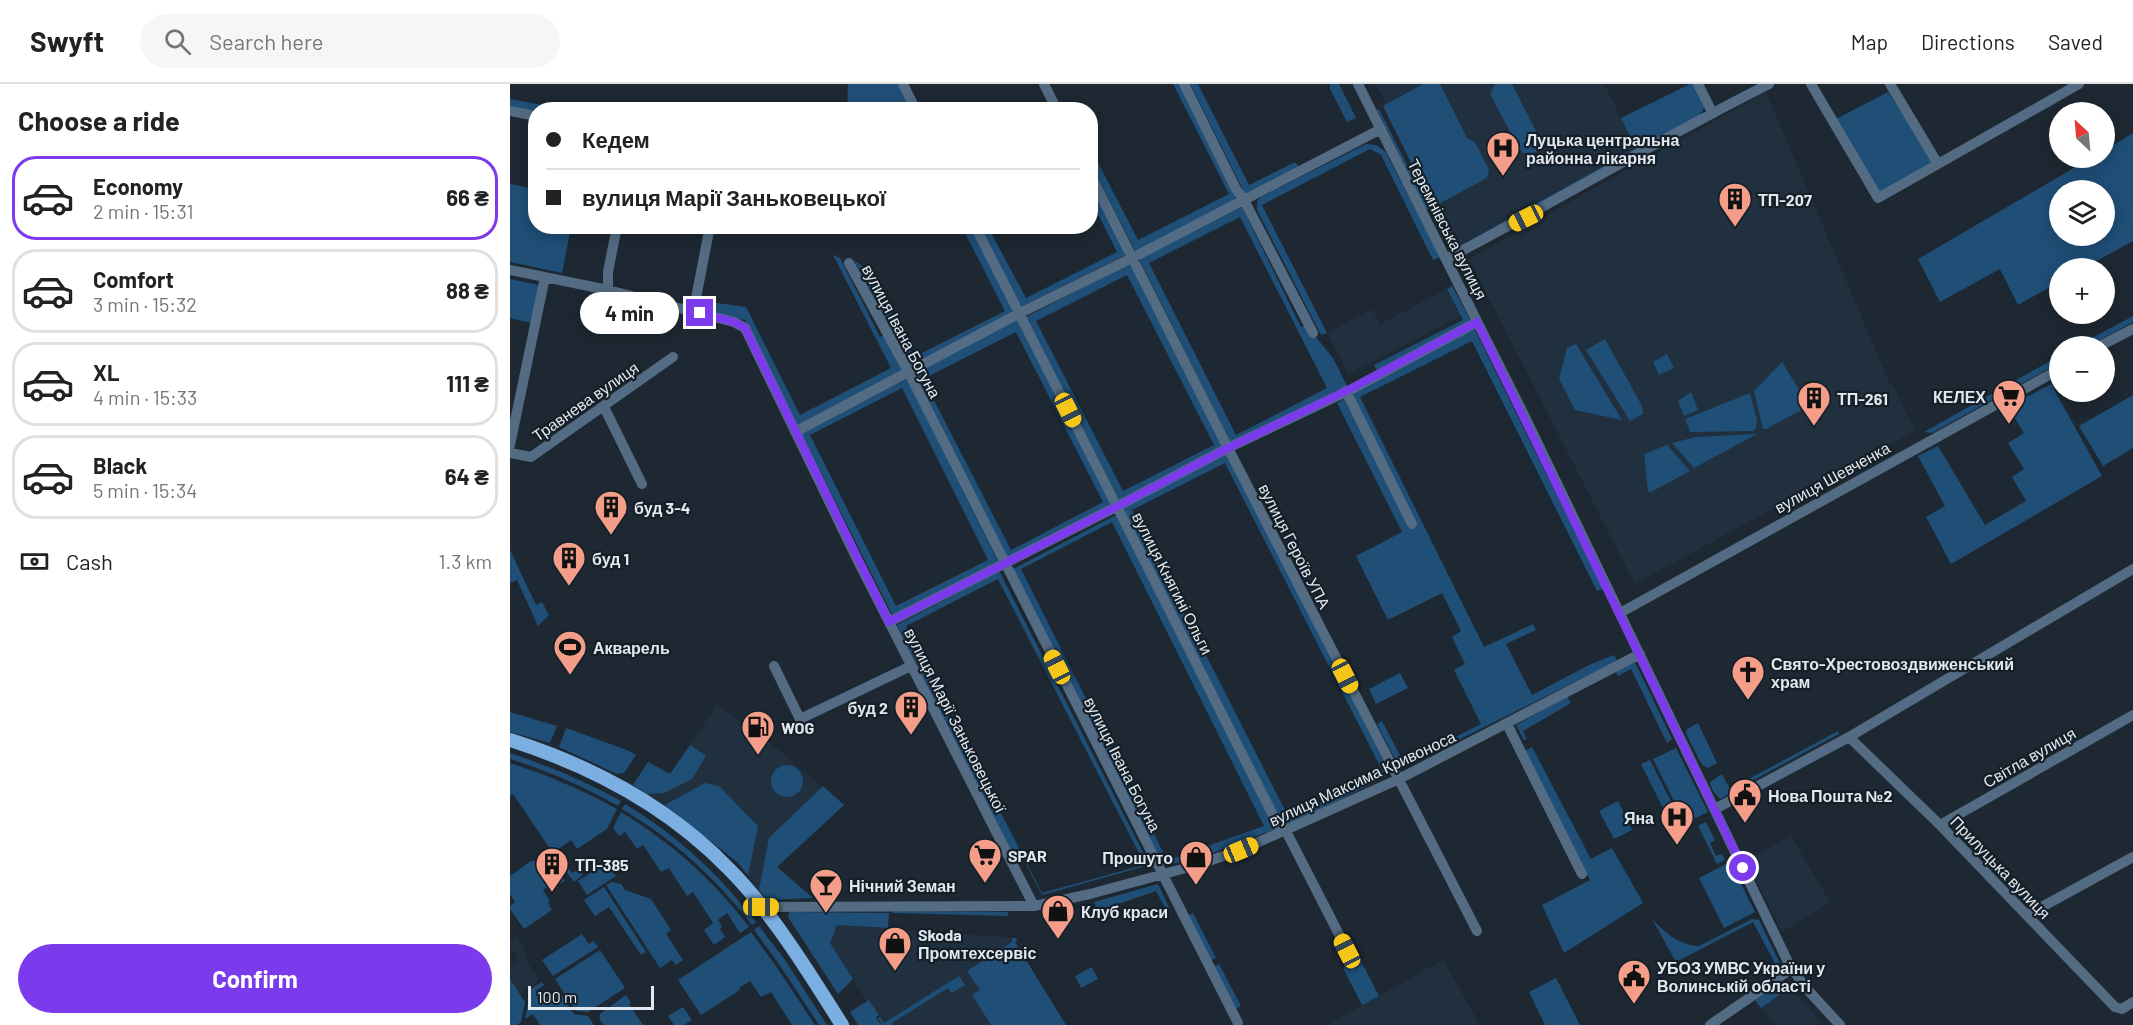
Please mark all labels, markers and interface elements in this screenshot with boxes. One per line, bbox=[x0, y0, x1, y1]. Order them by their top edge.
search box bbox=[140, 14, 560, 68]
text: Swyft bbox=[30, 24, 104, 58]
icon: search bbox=[161, 25, 194, 58]
text: Search here bbox=[209, 28, 324, 54]
text: Map bbox=[1851, 29, 1888, 54]
text: Directions bbox=[1921, 29, 2015, 54]
text: Saved bbox=[2048, 29, 2103, 54]
north arrow bbox=[2049, 102, 2115, 168]
map controls bbox=[2049, 102, 2115, 402]
text: Choose a ride bbox=[18, 104, 180, 136]
text: Кедем bbox=[582, 126, 650, 152]
hospital icon: Луцька центральна районна лікарня bbox=[1485, 130, 1521, 177]
place label: Луцька центральна районна лікарня bbox=[1526, 130, 1679, 167]
street label: Теремнівська вулиця bbox=[1404, 156, 1492, 302]
icon: car bbox=[21, 171, 75, 225]
text: Economy bbox=[93, 173, 183, 199]
button: layers bbox=[2049, 180, 2115, 246]
building icon: ТП-207 bbox=[1717, 181, 1753, 228]
text: 66 ₴ bbox=[446, 184, 489, 210]
text: вулиця Марії Заньковецької bbox=[582, 184, 886, 210]
place label: ТП-207 bbox=[1758, 190, 1812, 209]
text: 2 min · 15:31 bbox=[93, 199, 194, 223]
car bbox=[1506, 202, 1546, 234]
button: + bbox=[2049, 258, 2115, 324]
street label: вулиця Івана Богуна bbox=[859, 261, 945, 401]
icon: car bbox=[21, 264, 75, 318]
text: Comfort bbox=[93, 266, 174, 292]
text: 88 ₴ bbox=[446, 277, 489, 303]
text: 3 min · 15:32 bbox=[93, 292, 197, 316]
callout: 4 min bbox=[580, 292, 679, 334]
route end bbox=[686, 299, 713, 326]
text: 4 min bbox=[605, 301, 654, 325]
button: − bbox=[2049, 336, 2115, 402]
icon: car bbox=[21, 357, 75, 411]
street label: Травнева вулиця bbox=[528, 357, 642, 445]
text: XL bbox=[93, 359, 119, 385]
text: 111 ₴ bbox=[446, 370, 489, 396]
supermarket icon: КЕЛЕХ bbox=[1991, 378, 2027, 425]
building icon: ТП-261 bbox=[1796, 380, 1832, 427]
text: 4 min · 15:33 bbox=[93, 385, 197, 409]
place label: КЕЛЕХ bbox=[1933, 387, 1986, 406]
place label: ТП-261 bbox=[1837, 389, 1888, 408]
car bbox=[1052, 390, 1084, 430]
street label: вулиця Шевченка bbox=[1771, 437, 1893, 517]
icon: car bbox=[21, 450, 75, 504]
text: Black bbox=[93, 452, 147, 478]
text: 64 ₴ bbox=[445, 463, 489, 489]
text: 5 min · 15:34 bbox=[93, 478, 197, 502]
street label: вулиця Героїв УПА bbox=[1255, 480, 1335, 612]
building icon: буд 3-4 bbox=[593, 489, 629, 536]
place label: буд 3-4 bbox=[634, 498, 690, 517]
street label: вулиця Княгині Ольги bbox=[1129, 509, 1217, 657]
building icon: буд 1 bbox=[551, 540, 587, 587]
icon: cash bbox=[18, 545, 51, 578]
text: Cash bbox=[66, 548, 113, 574]
text: 1.3 km bbox=[439, 549, 492, 573]
place label: буд 1 bbox=[592, 549, 629, 568]
street label: вулиця Марії Заньковецької bbox=[901, 625, 1011, 816]
sports icon: Акварель bbox=[552, 629, 588, 676]
place label: Акварель bbox=[593, 638, 670, 657]
car bbox=[1041, 647, 1073, 687]
church icon: Свято-Хрестовоздвиженський храм bbox=[1730, 654, 1766, 701]
place label: Свято-Хрестовоздвиженський храм bbox=[1771, 654, 2014, 691]
car bbox=[1329, 656, 1361, 696]
building icon: буд 2 bbox=[893, 689, 929, 736]
street label: вулиця Івана Богуна bbox=[1081, 693, 1165, 835]
place label: буд 2 bbox=[848, 698, 888, 717]
fuel station icon: WOG bbox=[740, 709, 776, 756]
place label: WOG bbox=[781, 718, 814, 737]
street label: Світла вулиця bbox=[1979, 723, 2079, 791]
street label: вулиця Максима Кривоноса bbox=[1266, 726, 1458, 830]
public building icon: Нова Пошта №2 bbox=[1727, 777, 1763, 824]
place label: Нова Пошта №2 bbox=[1768, 786, 1892, 805]
hospital icon: Яна bbox=[1659, 799, 1695, 846]
place label: Яна bbox=[1624, 808, 1654, 827]
street label: Прилуцька вулиця bbox=[1947, 812, 2055, 922]
car bbox=[1221, 835, 1261, 865]
supermarket icon: SPAR bbox=[967, 837, 1003, 884]
shop icon: Прошуто bbox=[1178, 839, 1214, 886]
building icon: ТП-385 bbox=[534, 846, 570, 893]
place label: SPAR bbox=[1008, 846, 1047, 865]
place label: Прошуто bbox=[1102, 848, 1173, 867]
route start bbox=[1729, 854, 1756, 881]
place label: ТП-385 bbox=[575, 855, 629, 874]
bar icon: Нічний Земан bbox=[808, 867, 844, 914]
place label: Нічний Земан bbox=[849, 876, 956, 895]
shop icon: Клуб краси bbox=[1040, 893, 1076, 940]
car bbox=[743, 898, 779, 916]
place label: Клуб краси bbox=[1081, 902, 1168, 921]
shop icon: Skoda Промтехсервіс bbox=[877, 925, 913, 972]
place label: Skoda Промтехсервіс bbox=[918, 925, 1037, 962]
car bbox=[1331, 931, 1363, 971]
button: Confirm bbox=[18, 944, 492, 1013]
public building icon: УБОЗ УМВС України у Волинськiй області bbox=[1616, 958, 1652, 1005]
place label: УБОЗ УМВС України у Волинськiй області bbox=[1657, 958, 1825, 995]
scale bar bbox=[528, 983, 654, 1010]
text: 100 m bbox=[537, 987, 577, 1006]

